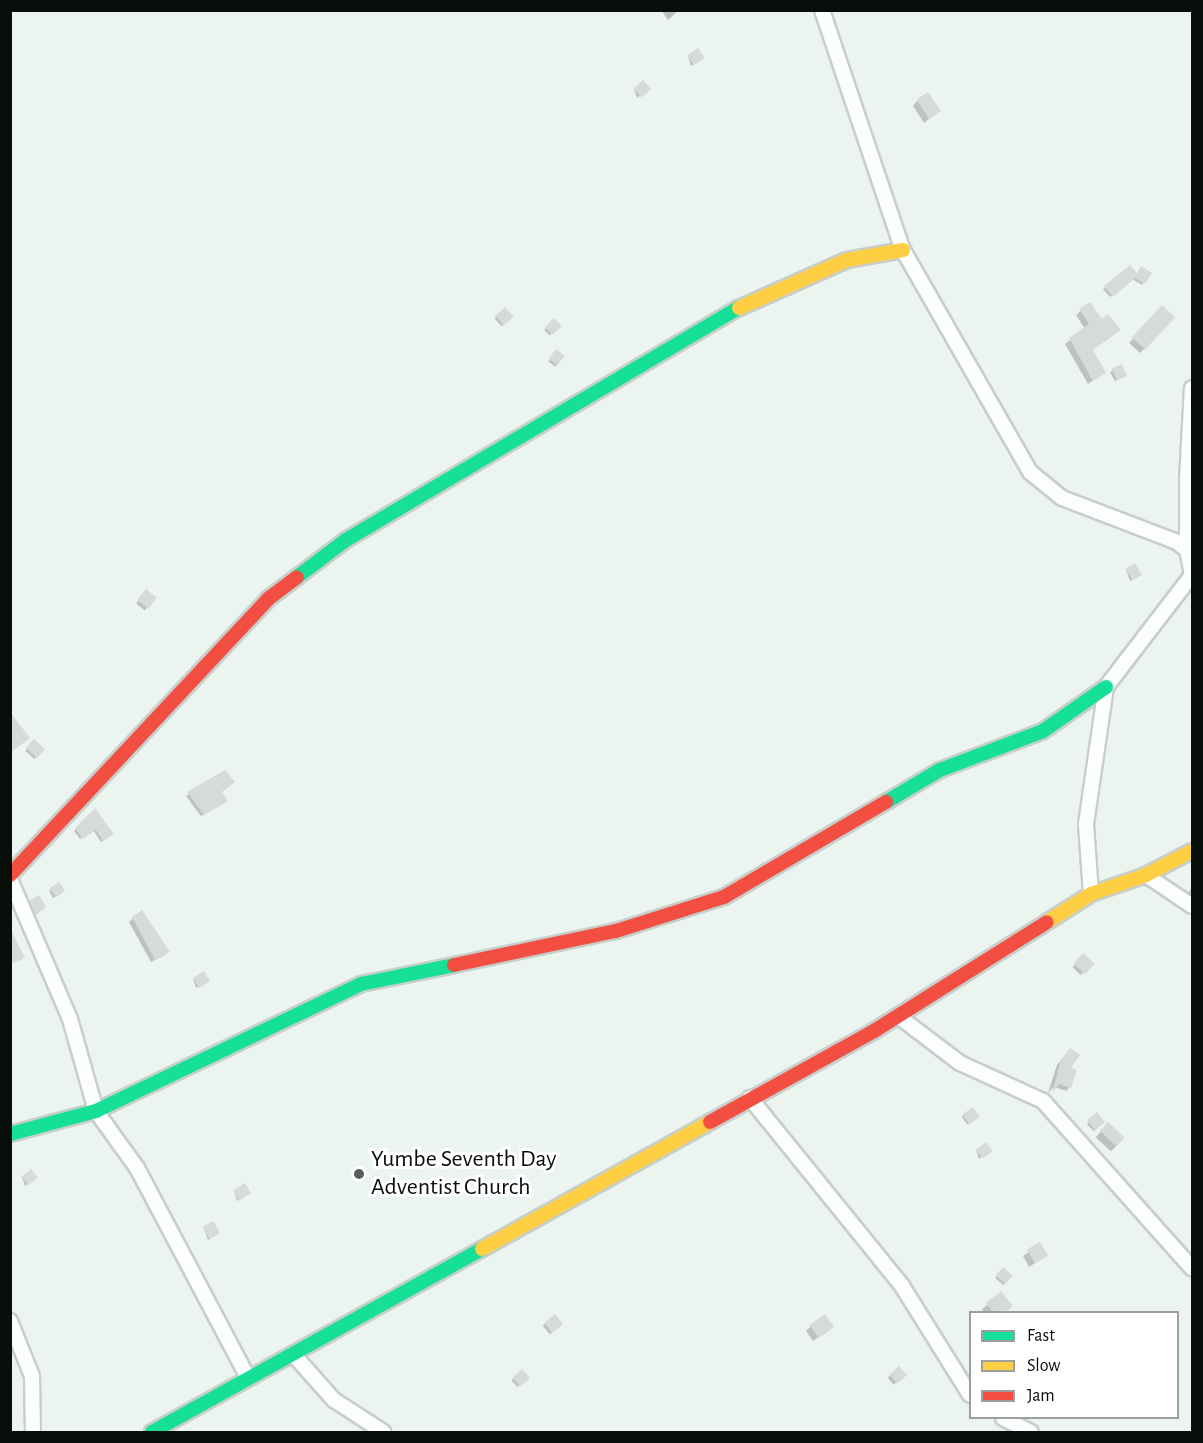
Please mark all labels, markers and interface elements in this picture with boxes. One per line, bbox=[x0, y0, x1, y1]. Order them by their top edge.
place label: Yumbe Seventh Day Adventist Church bbox=[371, 1146, 556, 1202]
marker: Yumbe Seventh Day Adventist Church bbox=[352, 1167, 366, 1181]
legend bbox=[969, 1311, 1179, 1419]
text: Fast bbox=[1027, 1327, 1055, 1345]
text: Slow bbox=[1027, 1357, 1060, 1375]
text: Jam bbox=[1027, 1387, 1055, 1405]

